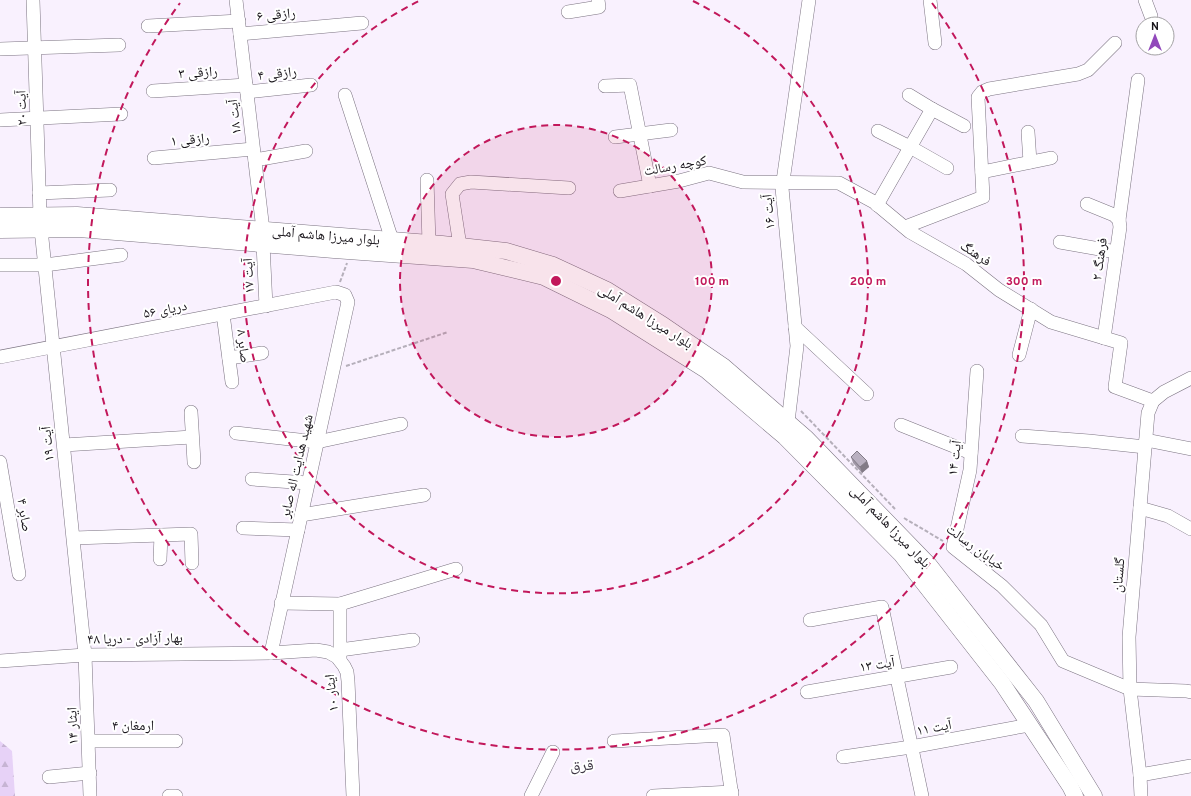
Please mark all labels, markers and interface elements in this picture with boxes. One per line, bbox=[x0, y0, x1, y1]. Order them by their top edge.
street label: رازقی ۶ bbox=[256, 5, 296, 26]
north arrow bbox=[1135, 16, 1175, 56]
text: N bbox=[1151, 20, 1159, 34]
street label: رازقی ۳ bbox=[178, 64, 218, 83]
street label: رازقی ۴ bbox=[257, 64, 298, 85]
street label: آیت ۲۰ bbox=[13, 90, 32, 126]
street label: آیت ۱۸ bbox=[225, 98, 246, 135]
street label: رازقی ۱ bbox=[170, 130, 210, 151]
street label: کوچه رسالت bbox=[643, 153, 708, 180]
street label: آیت ۱۶ bbox=[759, 193, 780, 230]
street label: بلوار میرزا هاشم آملی bbox=[271, 223, 381, 250]
street label: فرهنگ ۲ bbox=[1089, 237, 1112, 282]
street label: فرهنگ bbox=[956, 238, 994, 271]
street label: آیت ۱۷ bbox=[240, 257, 259, 294]
centre of rings bbox=[549, 274, 563, 288]
text: 100 m bbox=[695, 274, 729, 290]
text: 200 m bbox=[850, 274, 886, 290]
text: 300 m bbox=[1006, 274, 1042, 290]
street label: بلوار میرزا هاشم آملی bbox=[595, 281, 696, 353]
street label: دریای ۵۶ bbox=[142, 298, 189, 323]
street label: صابر ۸ bbox=[232, 328, 253, 364]
street label: شهید هدایت اله صابر bbox=[277, 413, 318, 521]
street label: آیت ۱۹ bbox=[38, 425, 59, 462]
street label: آيت ۱۴ bbox=[945, 439, 966, 477]
street label: بلوار میرزا هاشم آملی bbox=[846, 482, 934, 572]
street label: صابر ۴ bbox=[12, 497, 35, 533]
street label: خیابان رسالت bbox=[942, 521, 1008, 575]
street label: گلستان bbox=[1109, 557, 1130, 593]
street label: بهار آزادی - دریا ۴۸ bbox=[87, 630, 183, 649]
street label: آیت ۱۳ bbox=[858, 654, 896, 677]
street label: ایثار ۱۰ bbox=[322, 673, 343, 713]
street label: ایثار ۱۴ bbox=[64, 707, 83, 745]
street label: آیت ۱۱ bbox=[915, 717, 954, 740]
street label: ارمغان ۴ bbox=[112, 718, 154, 735]
district label: قرق bbox=[570, 756, 594, 776]

